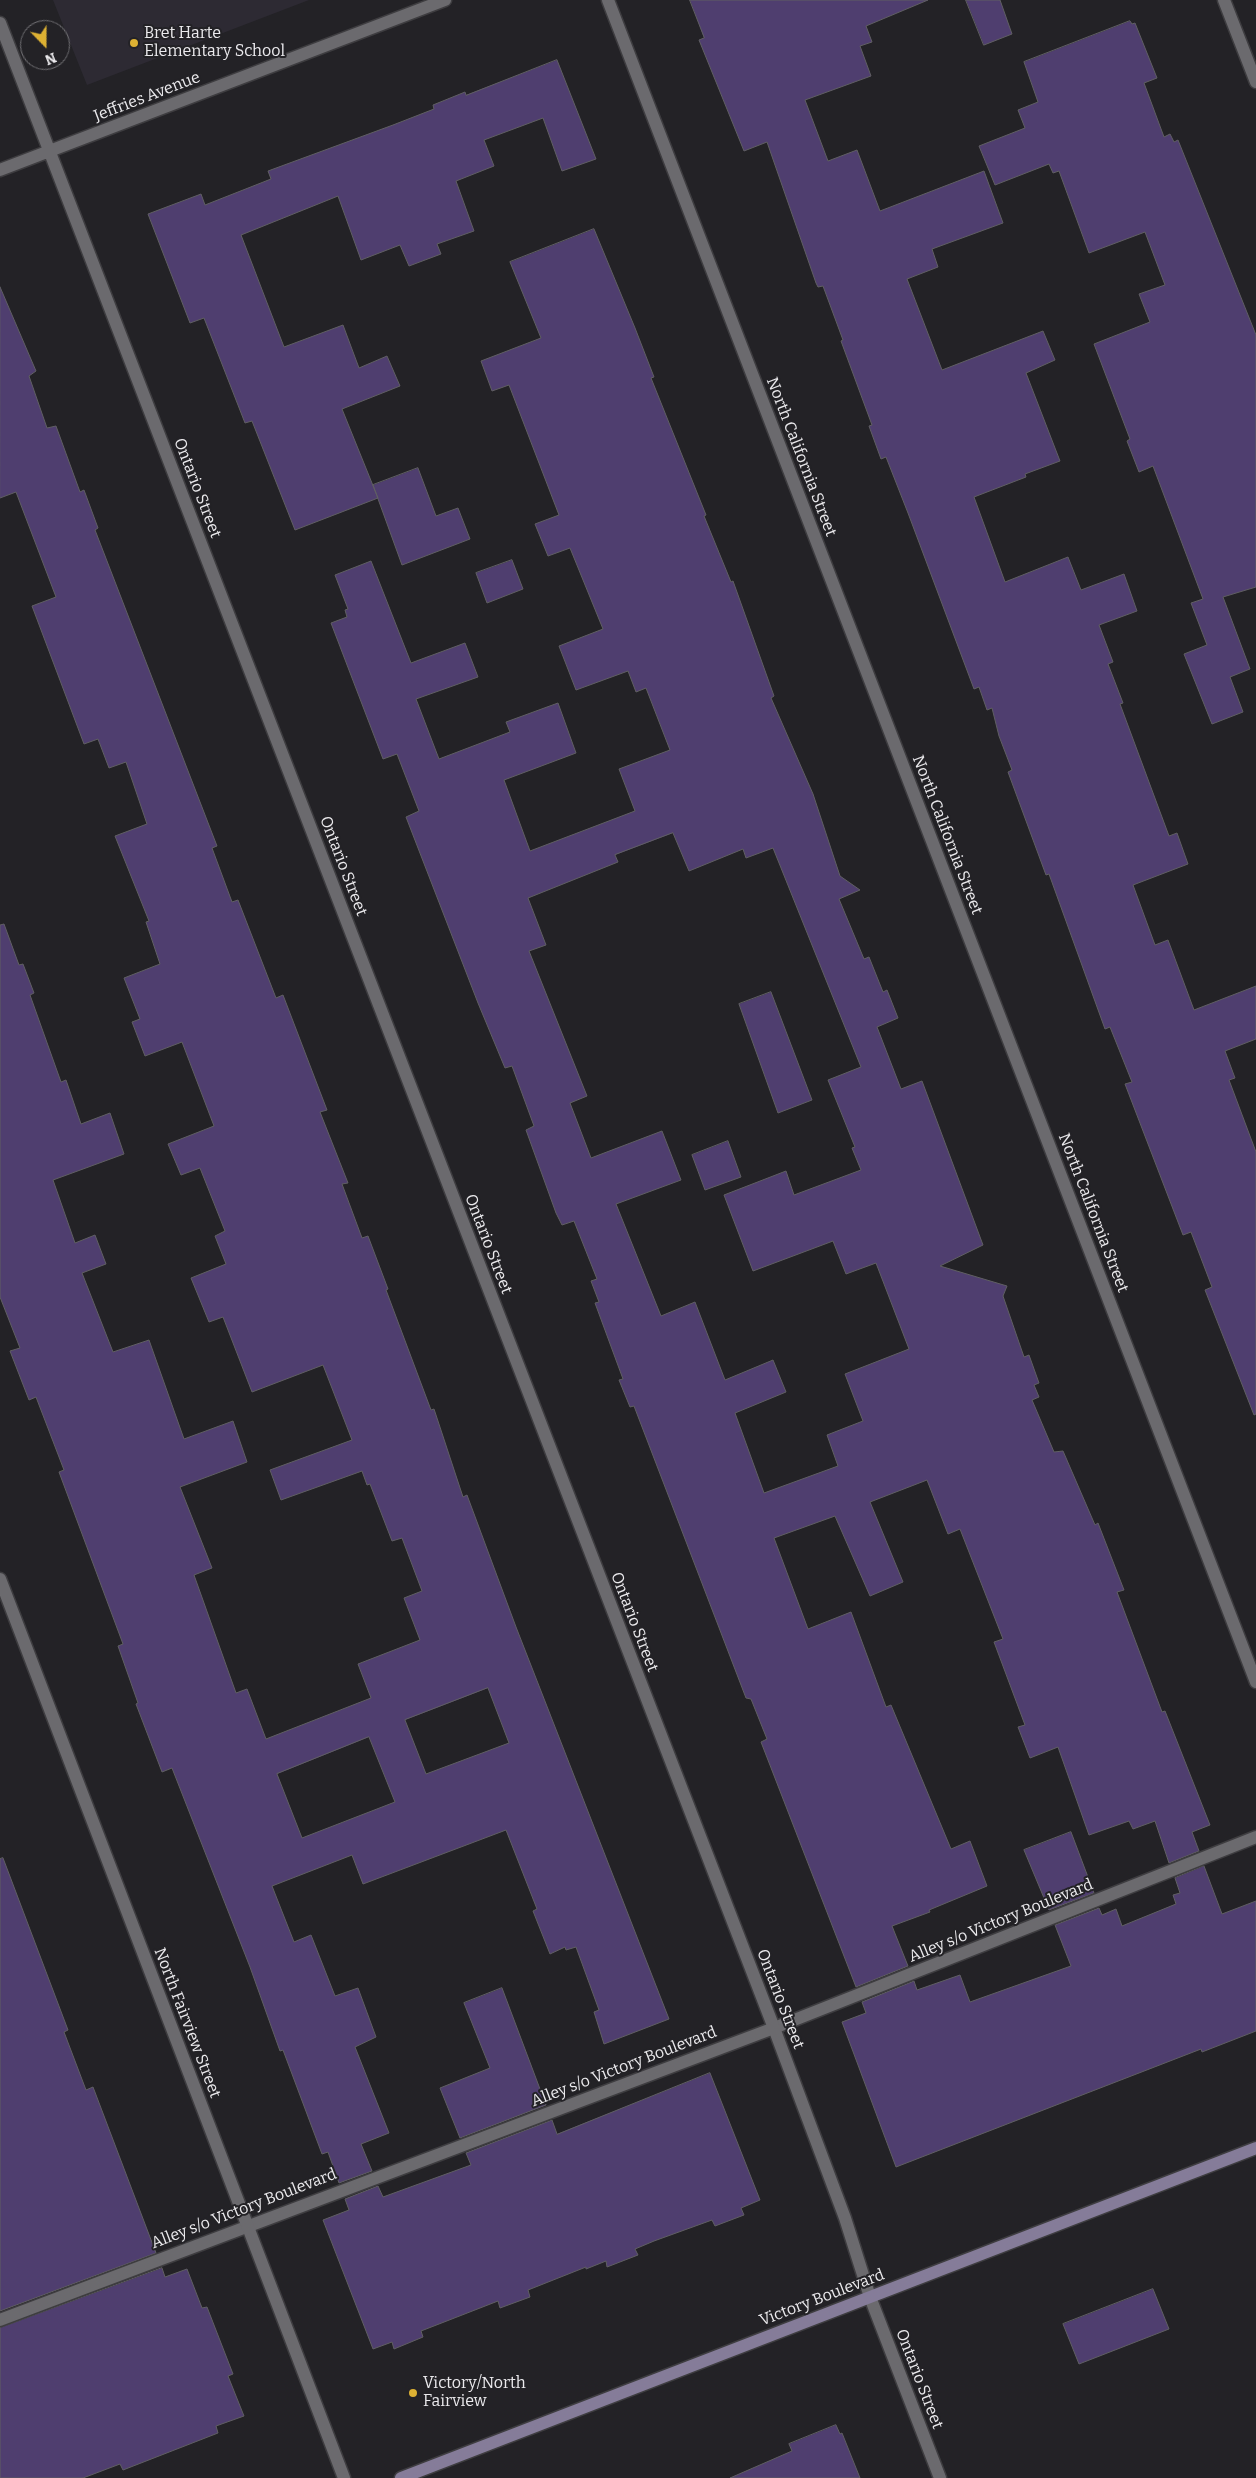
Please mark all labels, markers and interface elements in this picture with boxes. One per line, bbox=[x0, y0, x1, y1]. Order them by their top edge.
north arrow bbox=[20, 20, 70, 70]
place label: Bret Harte Elementary School bbox=[144, 24, 285, 62]
marker: Bret Harte Elementary School bbox=[128, 37, 140, 49]
text: N bbox=[42, 49, 59, 68]
street label: Jeffries Avenue bbox=[91, 68, 203, 126]
street label: North California Street bbox=[762, 375, 840, 539]
street label: Ontario Street bbox=[169, 435, 225, 541]
street label: North California Street bbox=[908, 753, 986, 917]
street label: Ontario Street bbox=[315, 813, 371, 919]
street label: North California Street bbox=[1054, 1131, 1132, 1295]
street label: Ontario Street bbox=[460, 1191, 516, 1297]
street label: Ontario Street bbox=[606, 1569, 662, 1675]
street label: Alley s/o Victory Boulevard bbox=[906, 1875, 1096, 1967]
street label: North Fairview Street bbox=[149, 1945, 225, 2101]
street label: Ontario Street bbox=[752, 1946, 808, 2052]
street label: Alley s/o Victory Boulevard bbox=[529, 2023, 719, 2111]
street label: Alley s/o Victory Boulevard bbox=[149, 2165, 339, 2253]
street label: Victory Boulevard bbox=[757, 2265, 887, 2331]
street label: Ontario Street bbox=[891, 2326, 947, 2432]
place label: Victory/North Fairview bbox=[423, 2374, 526, 2412]
marker: Victory/North Fairview bbox=[407, 2387, 419, 2399]

